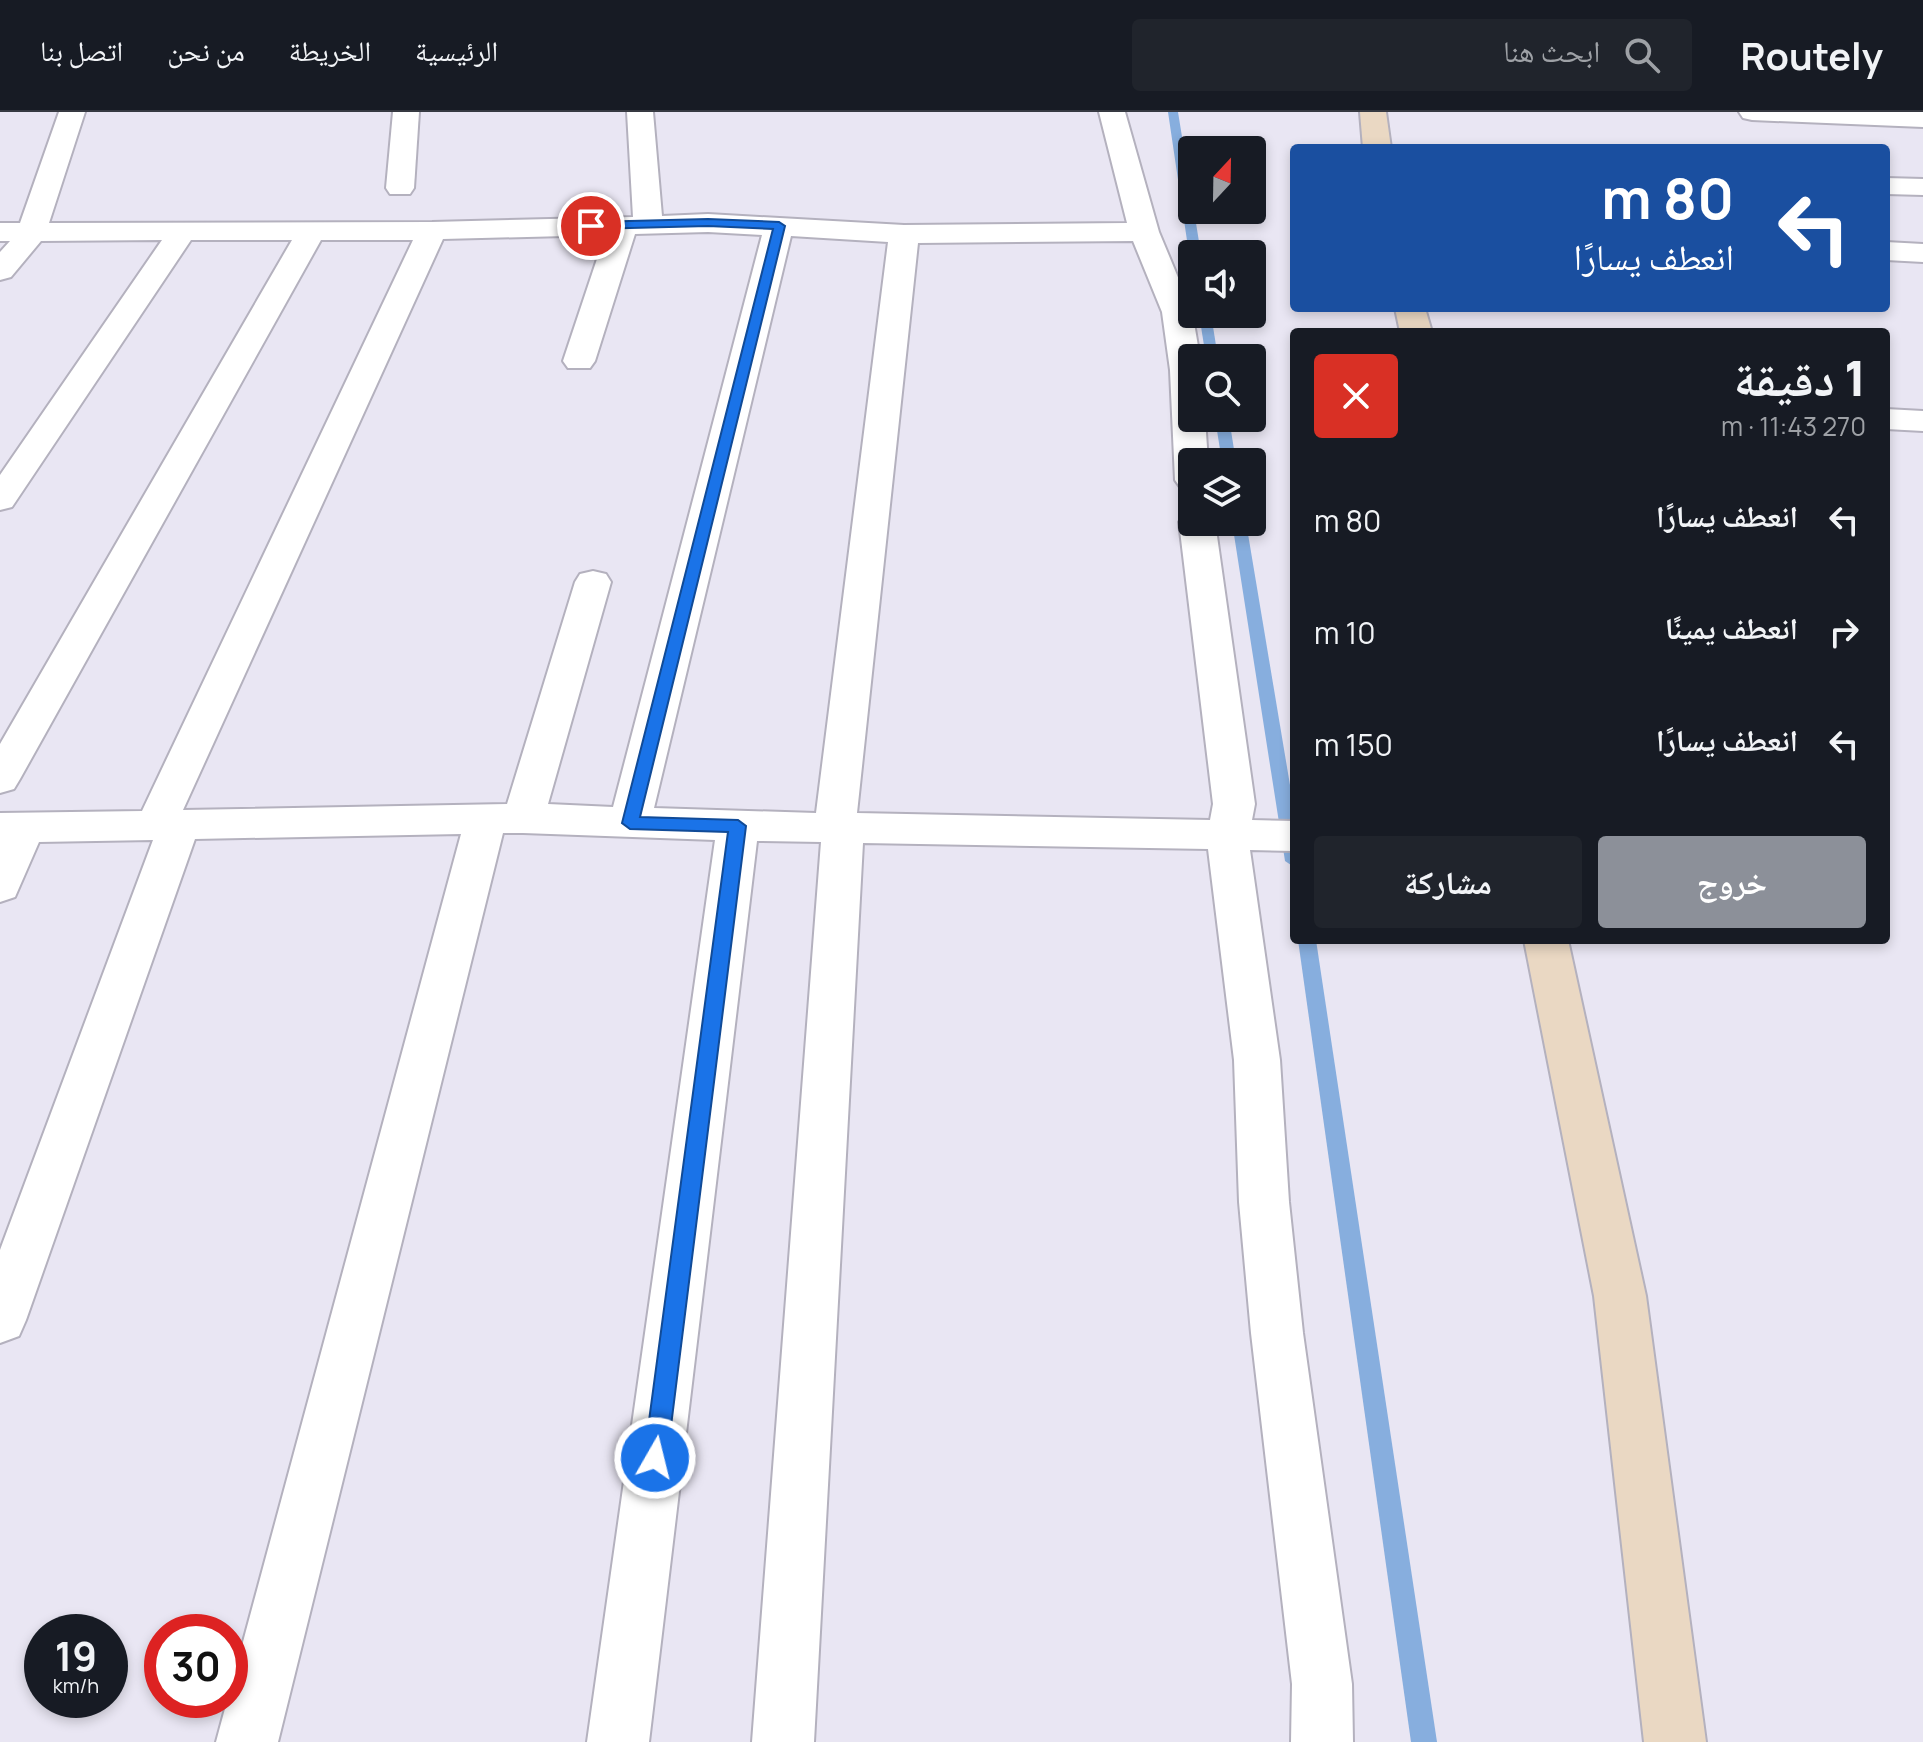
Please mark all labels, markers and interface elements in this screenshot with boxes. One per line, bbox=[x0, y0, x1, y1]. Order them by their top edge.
search box bbox=[1132, 19, 1692, 91]
text: Routely bbox=[1740, 29, 1883, 81]
text: ابحث هنا bbox=[1503, 30, 1600, 71]
text: اتصل بنا bbox=[40, 31, 123, 69]
text: من نحن bbox=[167, 31, 245, 69]
text: الخريطة bbox=[289, 31, 371, 69]
text: الرئيسية bbox=[415, 31, 498, 69]
icon: search bbox=[1620, 33, 1664, 77]
north arrow bbox=[1178, 136, 1266, 224]
map controls bbox=[1178, 136, 1266, 536]
text: 80 m bbox=[1601, 159, 1734, 236]
icon: left bbox=[1762, 176, 1866, 280]
pin bbox=[557, 192, 625, 260]
icon: arrive bbox=[569, 204, 613, 248]
text: انعطف يسارًا bbox=[1574, 232, 1734, 281]
button: sound bbox=[1178, 240, 1266, 328]
button: search bbox=[1178, 344, 1266, 432]
text: 1 دقيقة bbox=[1734, 345, 1866, 410]
button: close bbox=[1314, 354, 1398, 438]
text: 270 m · 11:43 bbox=[1721, 408, 1866, 444]
button: layers bbox=[1178, 448, 1266, 536]
text: انعطف يسارًا bbox=[1656, 495, 1798, 536]
icon: left bbox=[1822, 498, 1866, 542]
text: 80 m bbox=[1314, 500, 1381, 541]
text: انعطف يمينًا bbox=[1665, 607, 1798, 648]
icon: right bbox=[1822, 610, 1866, 654]
text: 10 m bbox=[1314, 612, 1375, 653]
text: انعطف يسارًا bbox=[1656, 719, 1798, 760]
icon: left bbox=[1822, 722, 1866, 766]
text: 150 m bbox=[1314, 724, 1393, 765]
button: مشاركة bbox=[1314, 836, 1582, 928]
button: خروج bbox=[1598, 836, 1866, 928]
position arrow bbox=[613, 1416, 697, 1500]
speed limit sign: 30 bbox=[144, 1614, 248, 1718]
text: 19 bbox=[55, 1628, 97, 1683]
text: km/h bbox=[53, 1672, 99, 1699]

